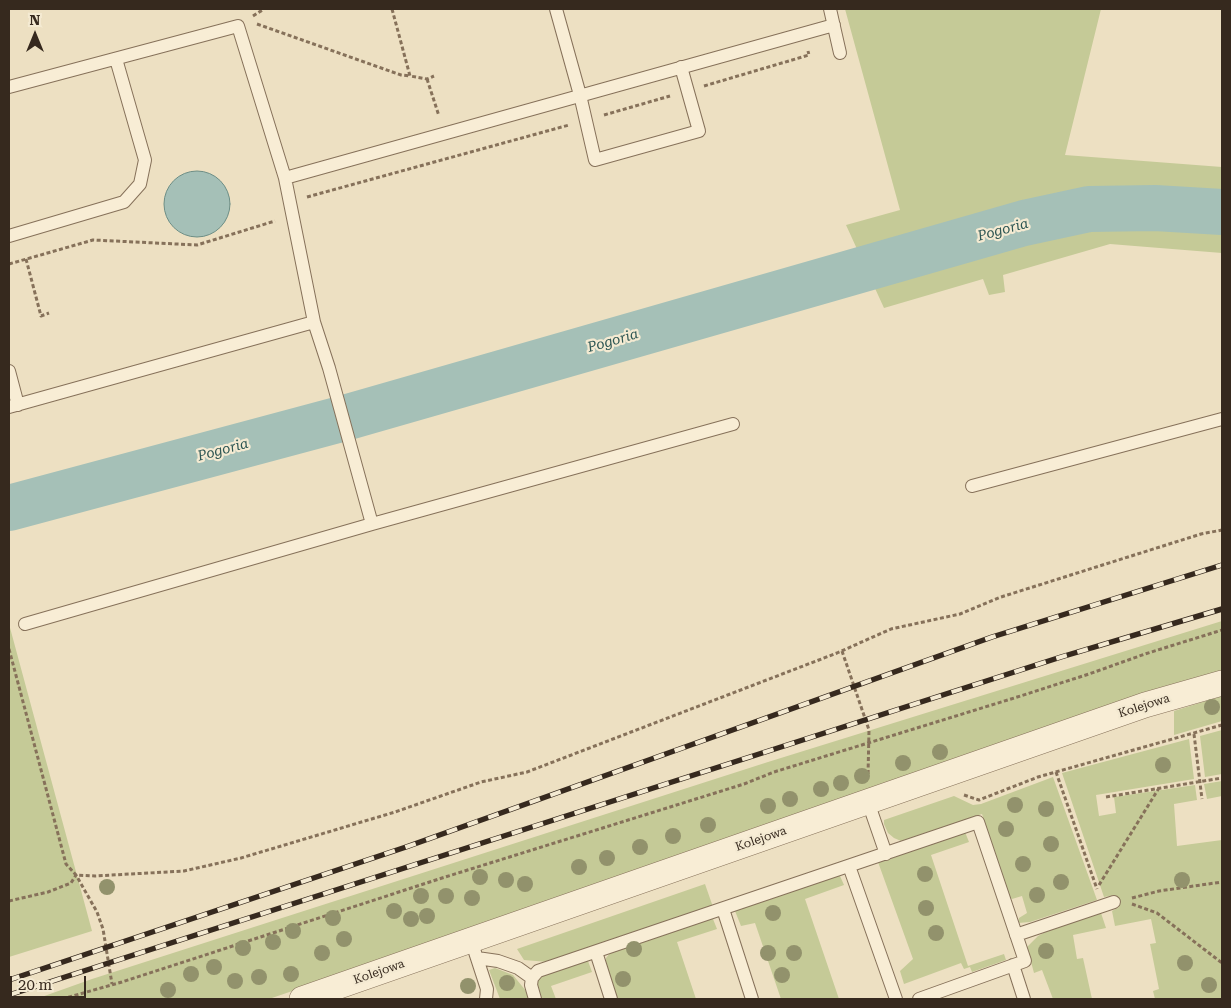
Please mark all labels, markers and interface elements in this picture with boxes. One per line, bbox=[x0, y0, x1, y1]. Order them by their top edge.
north arrow bbox=[10, 10, 60, 60]
text: N bbox=[30, 12, 40, 28]
water label: Pogoria bbox=[976, 215, 1030, 245]
water label: Pogoria bbox=[586, 326, 640, 356]
water label: Pogoria bbox=[196, 435, 250, 465]
street label: Kolejowa bbox=[1117, 691, 1171, 721]
street label: Kolejowa bbox=[734, 824, 788, 854]
street label: Kolejowa bbox=[352, 957, 406, 987]
scale bar bbox=[12, 966, 89, 998]
text: 20 m bbox=[18, 976, 52, 994]

